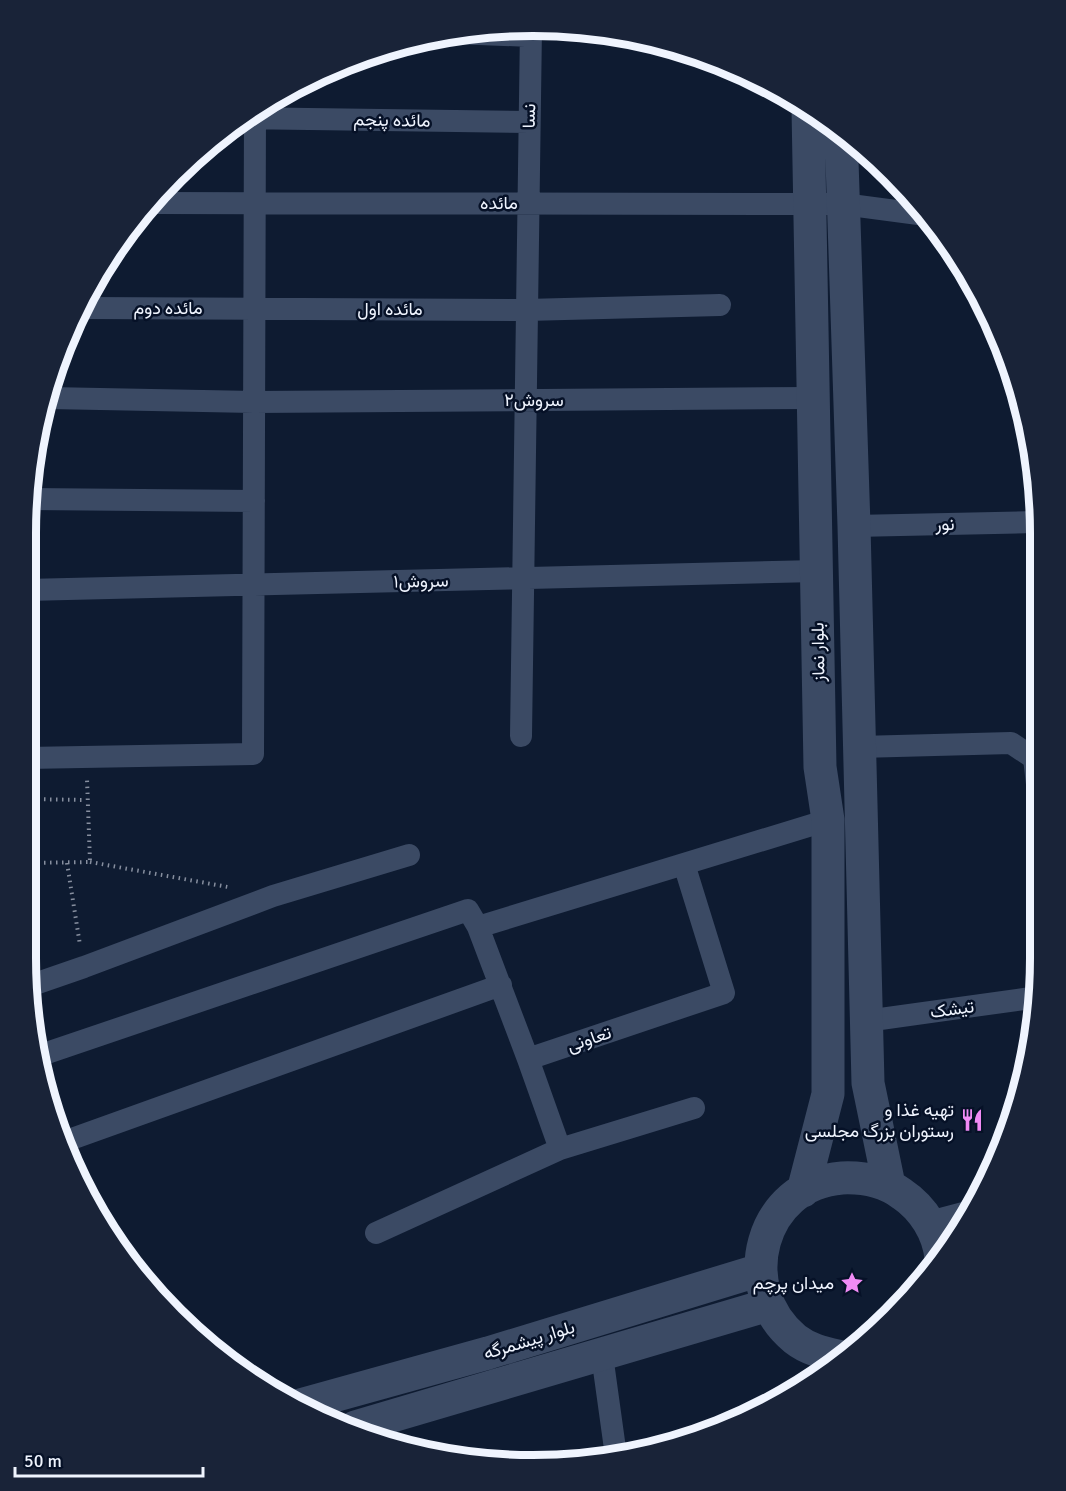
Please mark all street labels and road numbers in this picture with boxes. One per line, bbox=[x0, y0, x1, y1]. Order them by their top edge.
street label: نسا bbox=[518, 103, 540, 129]
street label: مائده پنجم bbox=[353, 108, 431, 133]
street label: مائده bbox=[480, 192, 518, 214]
street label: مائده دوم bbox=[133, 297, 203, 320]
street label: مائده اول bbox=[357, 298, 423, 320]
street label: سروش۲ bbox=[504, 389, 564, 411]
street label: نور bbox=[934, 513, 955, 535]
street label: سروش۱ bbox=[393, 570, 449, 592]
street label: بلوار نماز bbox=[806, 622, 830, 683]
street label: تیشک bbox=[929, 995, 975, 1023]
street label: تعاونی bbox=[564, 1021, 614, 1057]
street label: بلوار پیشمرگه bbox=[481, 1316, 578, 1365]

